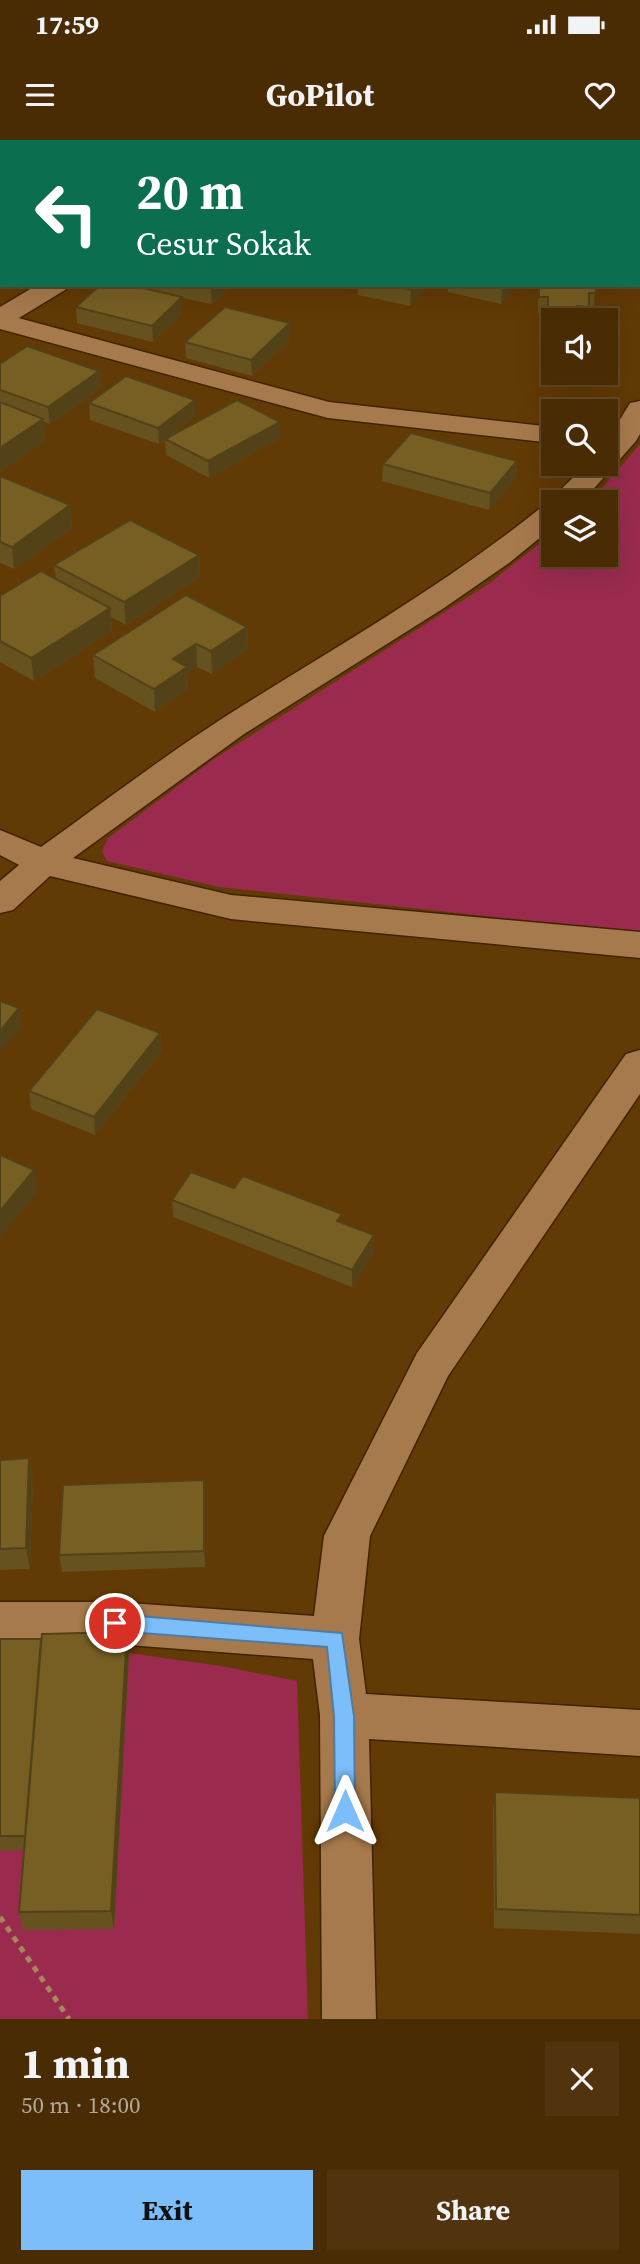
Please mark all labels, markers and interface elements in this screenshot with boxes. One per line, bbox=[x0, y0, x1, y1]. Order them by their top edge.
text: 17:59 bbox=[35, 7, 99, 43]
text: GoPilot bbox=[266, 73, 374, 117]
icon: menu bbox=[21, 76, 59, 114]
icon: heart bbox=[581, 76, 619, 114]
text: 20 m bbox=[136, 158, 244, 225]
icon: left bbox=[21, 168, 112, 259]
text: Cesur Sokak bbox=[136, 222, 311, 266]
map controls bbox=[541, 308, 618, 567]
button: sound bbox=[541, 308, 618, 385]
button: search bbox=[541, 399, 618, 476]
button: layers bbox=[541, 490, 618, 567]
pin bbox=[85, 1593, 145, 1653]
icon: arrive bbox=[96, 1604, 134, 1642]
position arrow bbox=[308, 1774, 382, 1848]
text: 1 min bbox=[21, 2034, 130, 2092]
button: close bbox=[545, 2042, 619, 2116]
text: 50 m · 18:00 bbox=[21, 2089, 141, 2121]
button: Exit bbox=[21, 2170, 313, 2250]
button: Share bbox=[327, 2170, 619, 2250]

